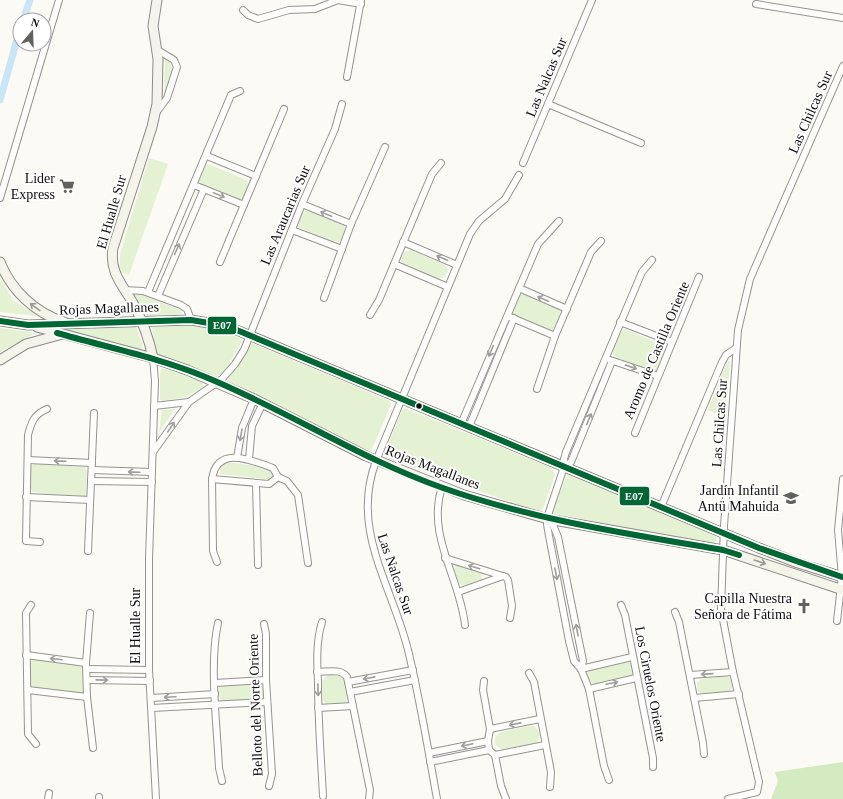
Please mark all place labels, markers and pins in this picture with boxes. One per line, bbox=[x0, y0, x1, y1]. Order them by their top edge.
place label: Lider Express bbox=[11, 171, 55, 202]
supermarket icon: Lider Express bbox=[58, 177, 76, 195]
unlabelled marker bbox=[414, 401, 424, 411]
place label: Jardín Infantil Antü Mahuida bbox=[698, 483, 780, 514]
school or university icon: Jardín Infantil Antü Mahuida bbox=[782, 489, 800, 507]
place label: Capilla Nuestra Señora de Fátima bbox=[694, 591, 793, 622]
church icon: Capilla Nuestra Señora de Fátima bbox=[795, 597, 813, 615]

